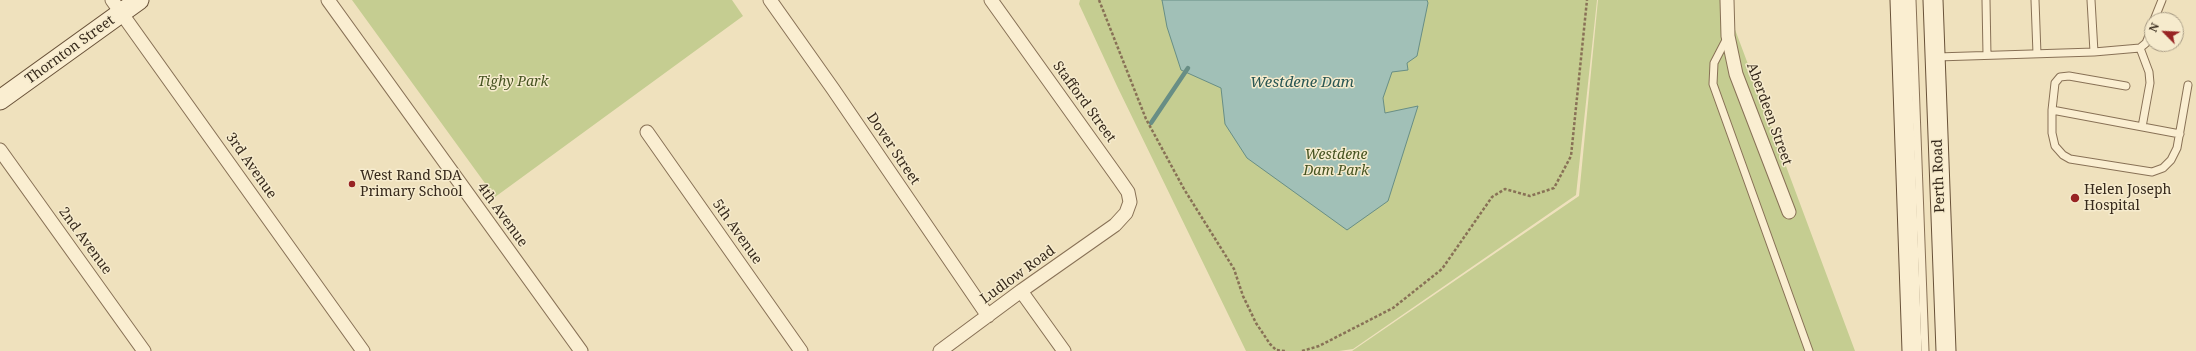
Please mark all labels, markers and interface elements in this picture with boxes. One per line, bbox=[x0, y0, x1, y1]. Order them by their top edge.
street label: Thornton Street bbox=[22, 12, 118, 88]
north arrow bbox=[2144, 12, 2184, 52]
text: N bbox=[2145, 20, 2162, 34]
street label: Stafford Street bbox=[1049, 58, 1119, 146]
street label: Aberdeen Street bbox=[1743, 60, 1795, 168]
park label: Tighy Park bbox=[477, 74, 549, 90]
water label: Westdene Dam bbox=[1250, 74, 1354, 92]
street label: Dover Street bbox=[863, 110, 923, 188]
street label: 3rd Avenue bbox=[222, 130, 280, 202]
street label: Perth Road bbox=[1929, 139, 1949, 213]
park label: Westdene Dam Park bbox=[1303, 147, 1369, 180]
place label: West Rand SDA Primary School bbox=[360, 168, 463, 200]
marker: West Rand SDA Primary School bbox=[347, 179, 357, 189]
street label: 4th Avenue bbox=[473, 180, 531, 250]
place label: Helen Joseph Hospital bbox=[2084, 182, 2171, 214]
marker: Helen Joseph Hospital bbox=[2069, 192, 2081, 204]
street label: 5th Avenue bbox=[709, 196, 765, 268]
street label: 2nd Avenue bbox=[55, 204, 115, 278]
street label: Ludlow Road bbox=[977, 242, 1059, 308]

